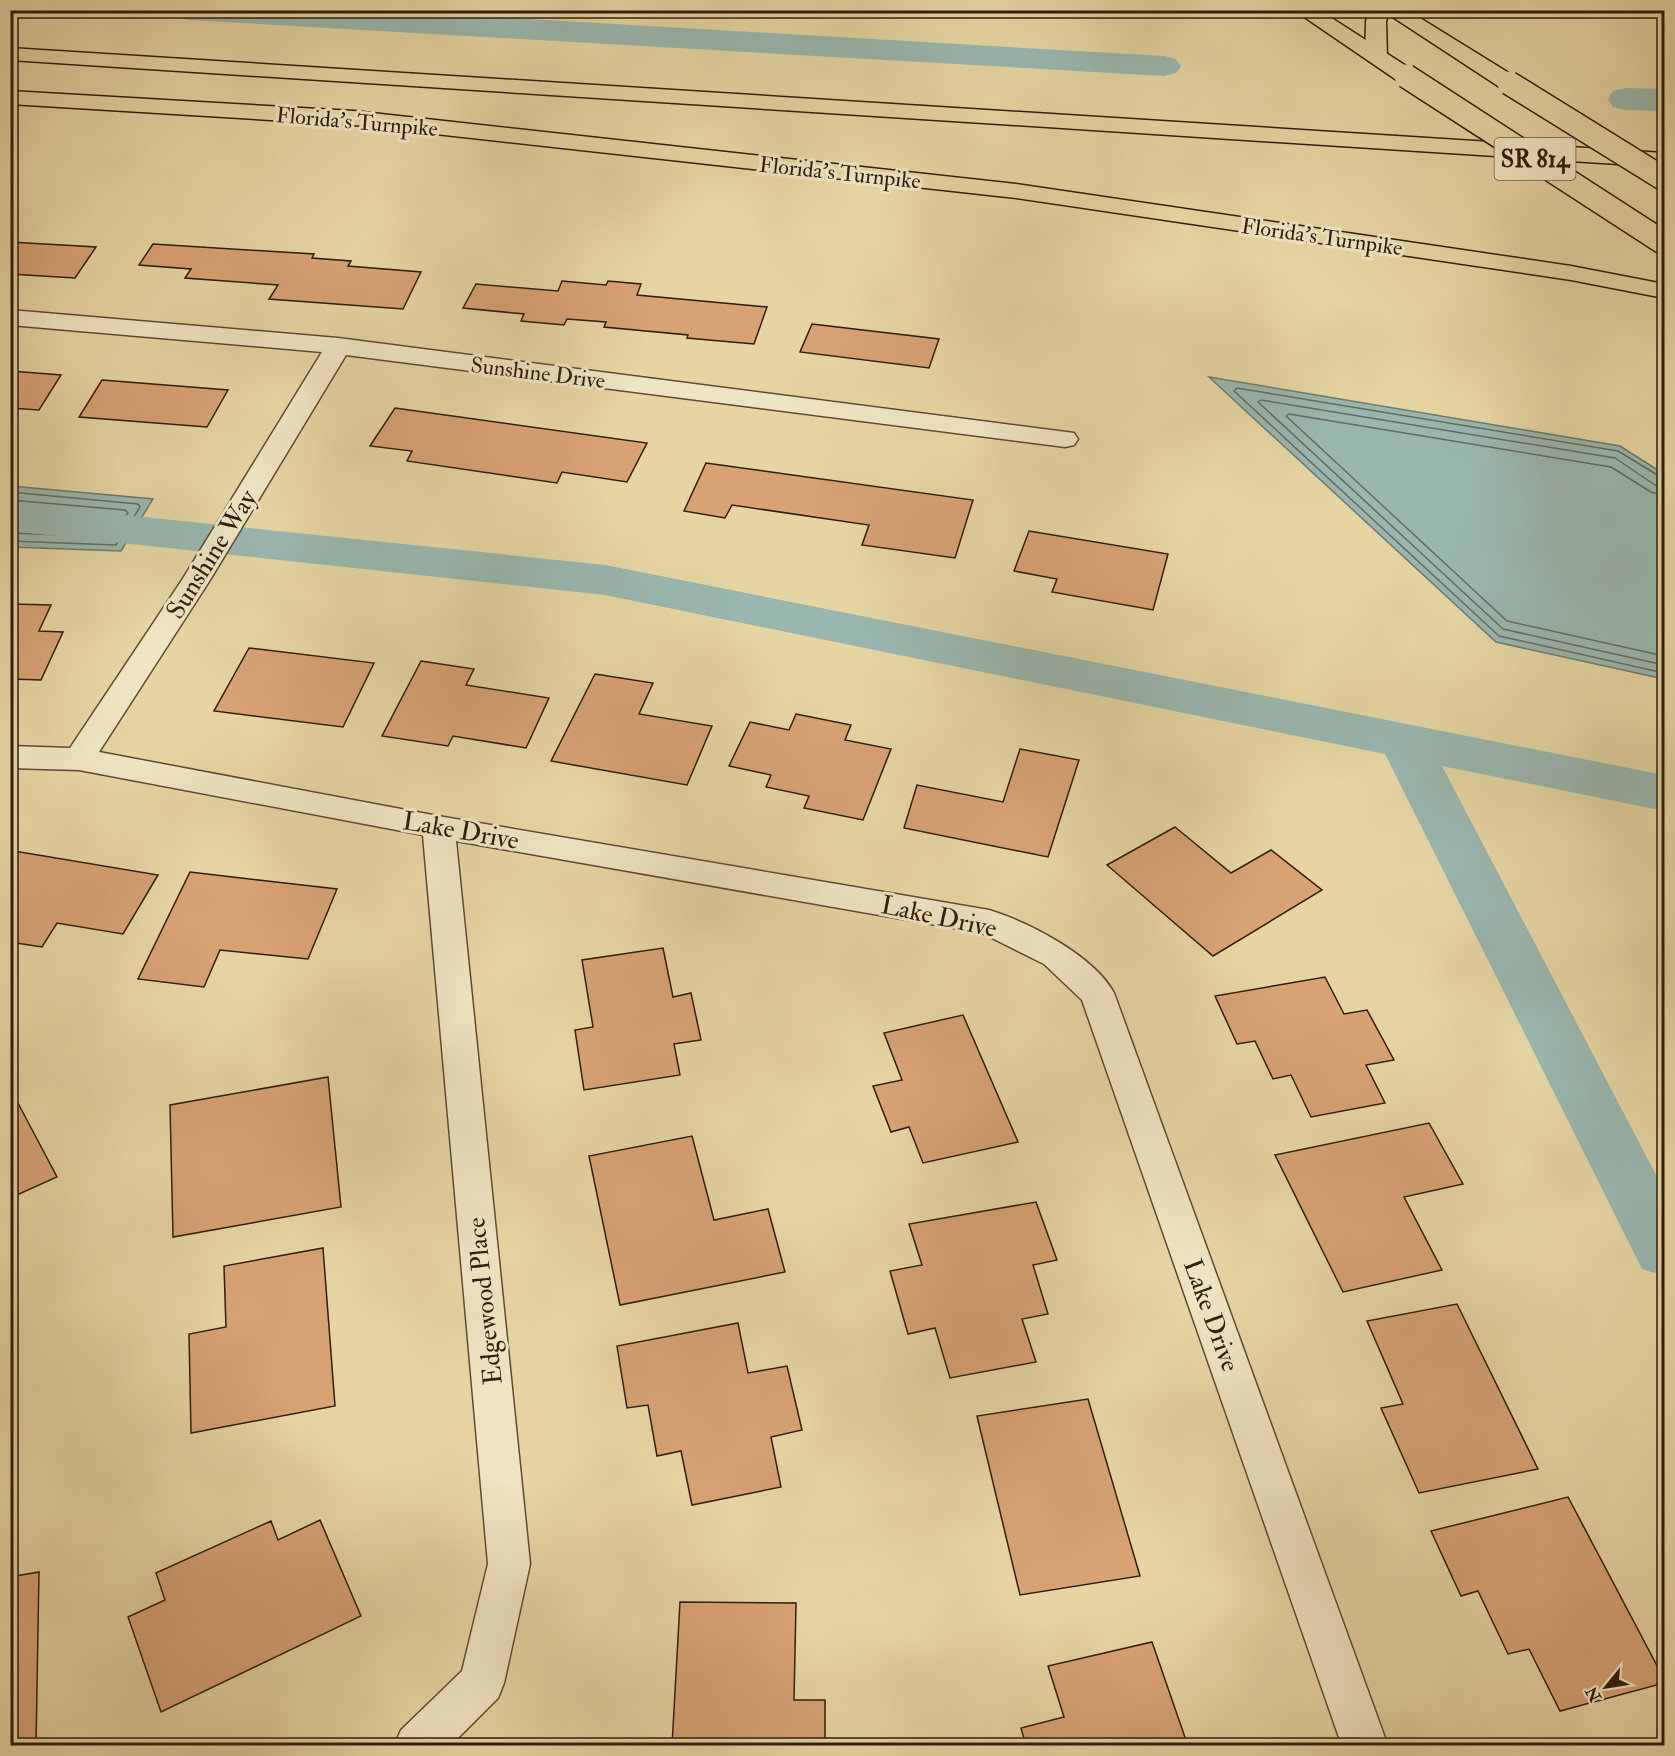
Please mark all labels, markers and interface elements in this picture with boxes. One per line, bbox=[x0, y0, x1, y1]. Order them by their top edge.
street label: Florida's Turnpike bbox=[275, 101, 439, 144]
road number: SR 814 bbox=[1494, 138, 1576, 180]
street label: Florida's Turnpike bbox=[758, 151, 922, 196]
street label: Florida's Turnpike bbox=[1239, 212, 1404, 263]
street label: Sunshine Drive bbox=[469, 351, 607, 395]
street label: Sunshine Way bbox=[159, 484, 265, 625]
street label: Lake Drive bbox=[400, 805, 522, 857]
street label: Lake Drive bbox=[878, 889, 1000, 945]
street label: Edgewood Place bbox=[460, 1215, 510, 1386]
street label: Lake Drive bbox=[1176, 1255, 1246, 1376]
north arrow bbox=[1576, 1657, 1636, 1717]
text: N bbox=[1581, 1682, 1607, 1706]

